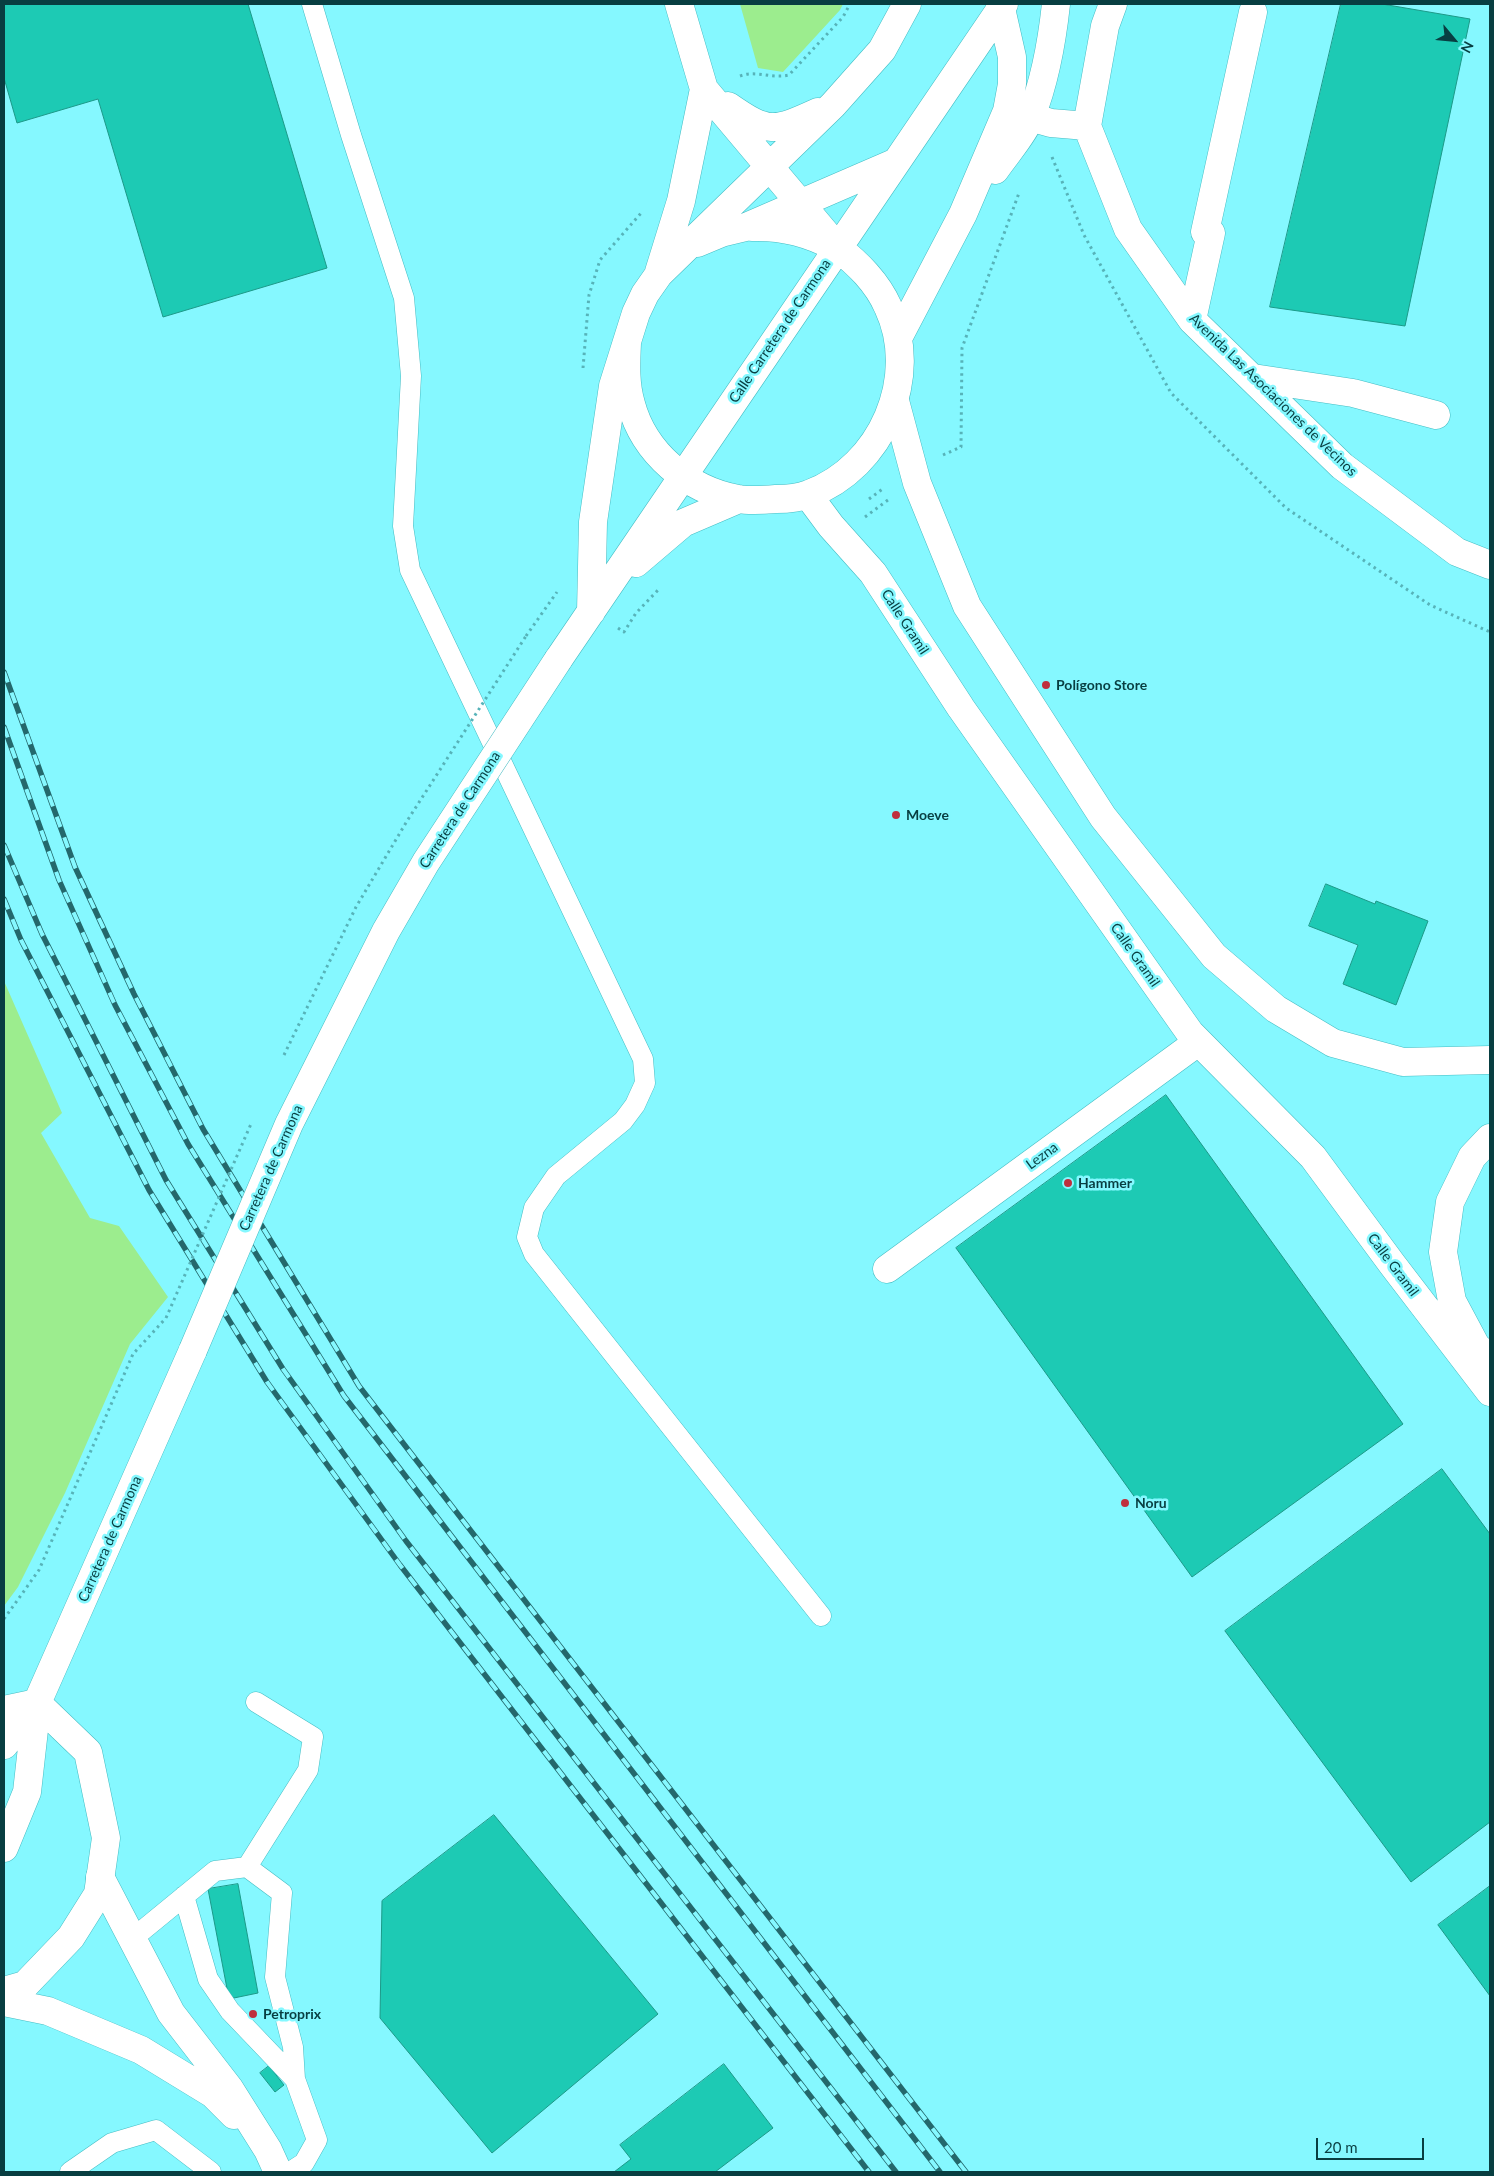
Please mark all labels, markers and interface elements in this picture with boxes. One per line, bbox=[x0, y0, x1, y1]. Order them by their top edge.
north arrow bbox=[1429, 15, 1479, 65]
text: N bbox=[1458, 39, 1478, 56]
street label: Calle Carretera de Carmona bbox=[726, 256, 834, 406]
street label: Avenida Las Asociaciones de Vecinos bbox=[1186, 310, 1360, 480]
street label: Calle Gramil bbox=[878, 586, 932, 658]
place label: Polígono Store bbox=[1056, 677, 1147, 693]
marker: Polígono Store bbox=[1040, 679, 1052, 691]
street label: Carretera de Carmona bbox=[416, 748, 504, 872]
place label: Moeve bbox=[906, 807, 949, 823]
marker: Moeve bbox=[890, 809, 902, 821]
street label: Calle Gramil bbox=[1107, 920, 1163, 990]
street label: Carretera de Carmona bbox=[236, 1103, 306, 1233]
street label: Lezna bbox=[1023, 1139, 1061, 1173]
place label: Hammer bbox=[1078, 1175, 1132, 1191]
marker: Hammer bbox=[1062, 1177, 1074, 1189]
street label: Calle Gramil bbox=[1364, 1230, 1422, 1300]
street label: Carretera de Carmona bbox=[75, 1474, 145, 1604]
place label: Noru bbox=[1135, 1495, 1167, 1511]
marker: Noru bbox=[1119, 1497, 1131, 1509]
place label: Petroprix bbox=[263, 2006, 321, 2022]
marker: Petroprix bbox=[247, 2008, 259, 2020]
scale bar bbox=[1319, 2128, 1426, 2160]
text: 20 m bbox=[1324, 2138, 1358, 2156]

